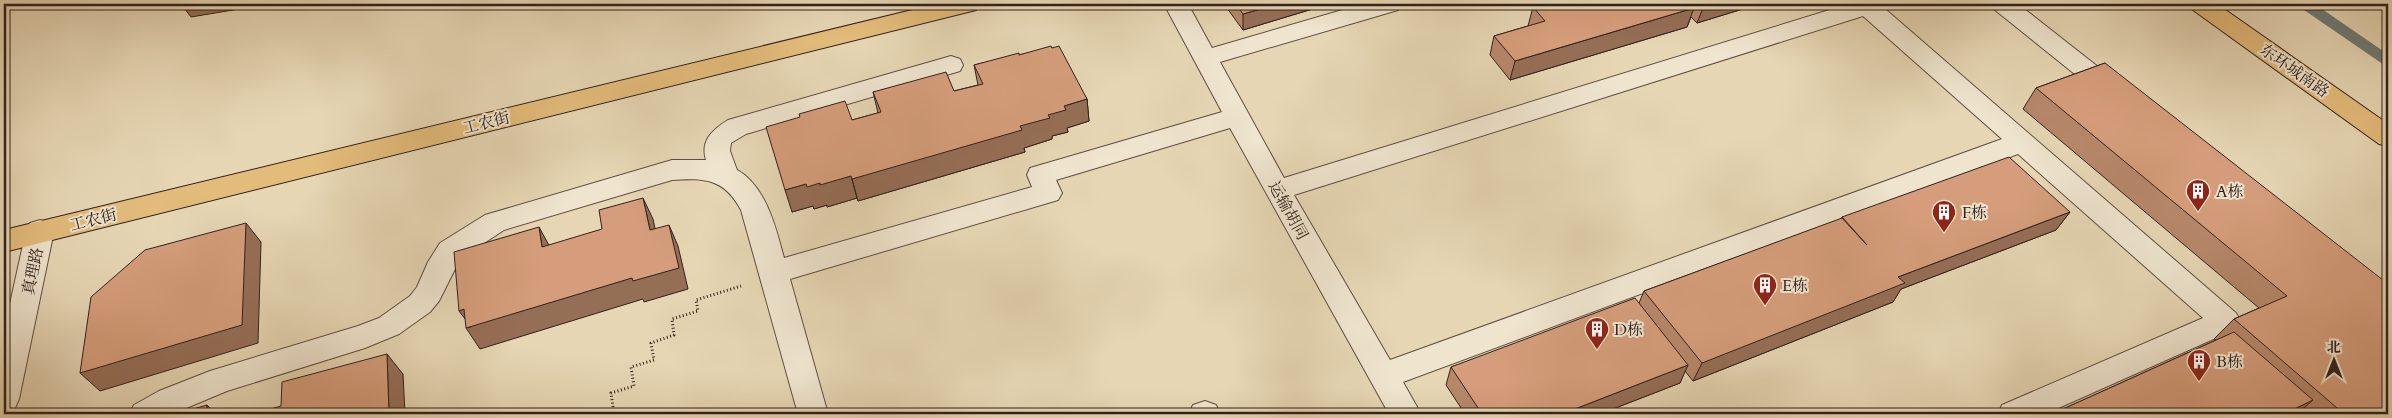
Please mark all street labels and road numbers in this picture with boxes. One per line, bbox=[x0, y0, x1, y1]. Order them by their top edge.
street label: 东环城南路 bbox=[2255, 39, 2334, 103]
street label: 工农街 bbox=[460, 106, 512, 139]
street label: 运输胡同 bbox=[1263, 177, 1313, 244]
street label: 工农街 bbox=[67, 203, 119, 236]
street label: 真理路 bbox=[17, 245, 49, 297]

